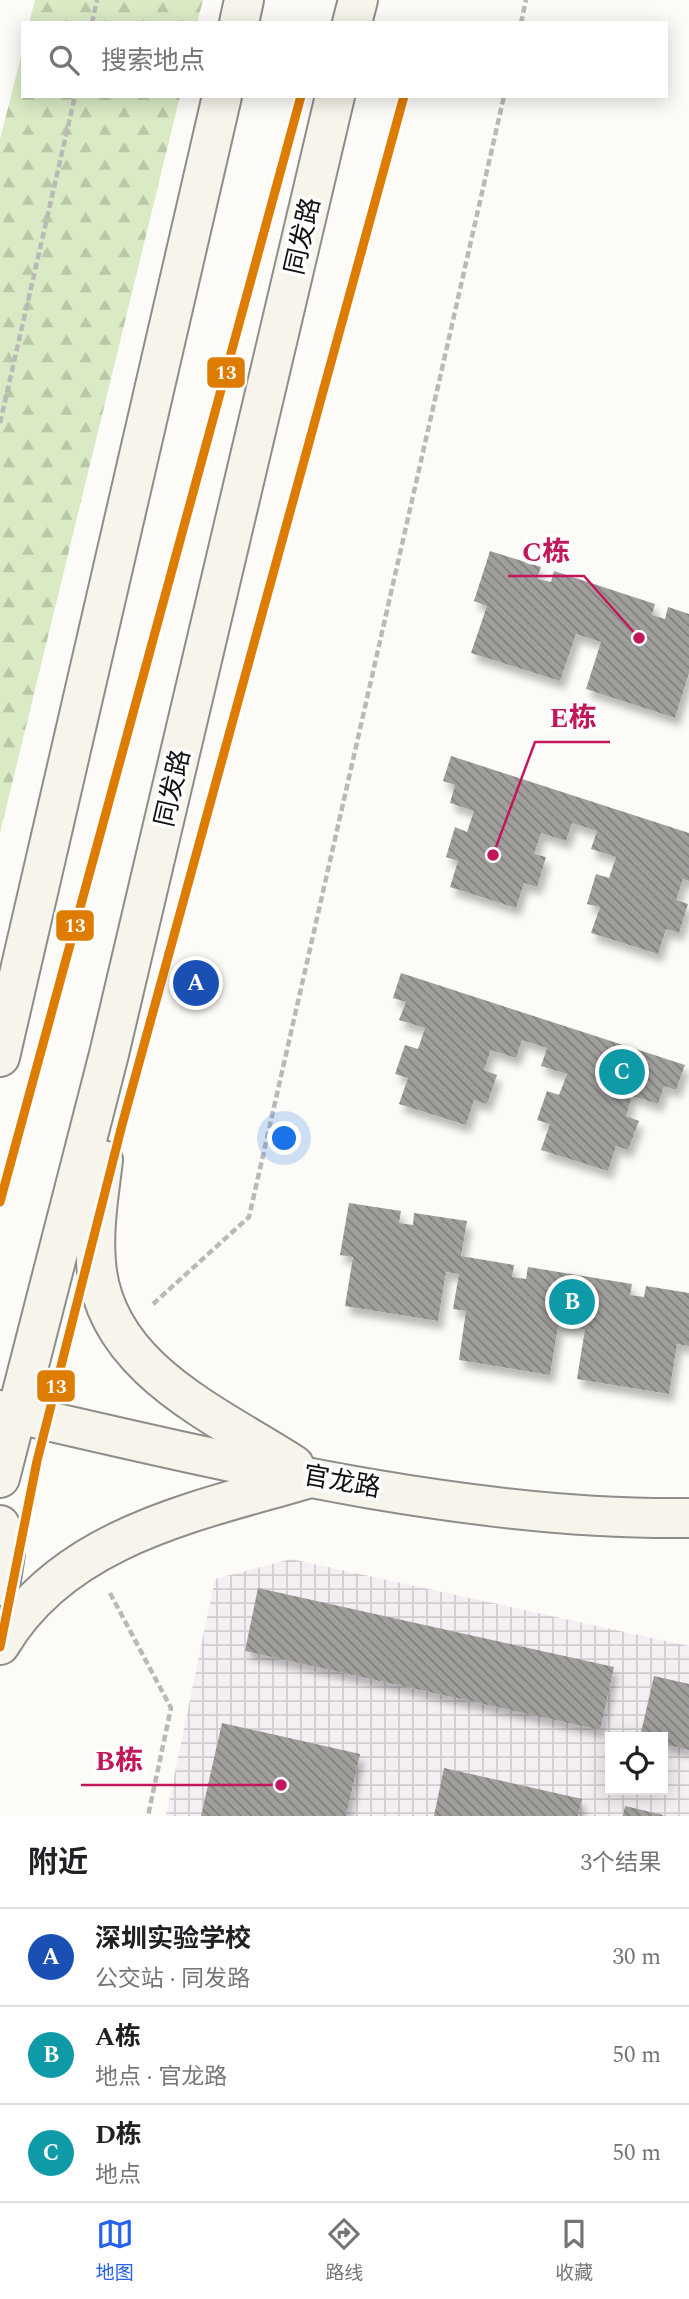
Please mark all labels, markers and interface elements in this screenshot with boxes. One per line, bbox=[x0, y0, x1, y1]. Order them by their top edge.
search box bbox=[21, 21, 668, 98]
icon: search bbox=[45, 41, 83, 79]
text: 搜索地点 bbox=[101, 41, 205, 81]
street label: 同发路 bbox=[275, 194, 331, 279]
line badge: 13 bbox=[206, 356, 246, 389]
text: 13 bbox=[215, 359, 237, 388]
callout: C栋 bbox=[508, 527, 584, 576]
text: C栋 bbox=[522, 531, 570, 574]
callout: E栋 bbox=[535, 693, 610, 742]
text: E栋 bbox=[549, 697, 597, 740]
street label: 同发路 bbox=[145, 746, 201, 831]
line badge: 13 bbox=[55, 909, 95, 942]
text: 13 bbox=[64, 912, 86, 941]
pin: A bbox=[173, 957, 219, 1009]
pin: C bbox=[599, 1046, 645, 1098]
your location bbox=[267, 1121, 301, 1155]
pin: B bbox=[549, 1276, 595, 1328]
line badge: 13 bbox=[36, 1369, 76, 1403]
text: 13 bbox=[45, 1373, 67, 1402]
street label: 官龙路 bbox=[300, 1456, 384, 1508]
map controls bbox=[605, 1732, 668, 1795]
button: locate bbox=[605, 1732, 668, 1795]
callout: B栋 bbox=[81, 1736, 157, 1785]
text: B栋 bbox=[95, 1740, 143, 1783]
text: 附近 bbox=[28, 1840, 88, 1886]
text: 3个结果 bbox=[581, 1846, 661, 1881]
text: 深圳实验学校 bbox=[95, 1919, 251, 1959]
text: A bbox=[42, 1940, 60, 1975]
text: 30 m bbox=[612, 1940, 661, 1975]
text: 公交站 · 同发路 bbox=[95, 1962, 250, 1997]
text: A栋 bbox=[95, 2017, 141, 2057]
text: B bbox=[43, 2038, 59, 2073]
text: 50 m bbox=[612, 2038, 661, 2073]
text: 地点 · 官龙路 bbox=[95, 2060, 227, 2095]
text: D栋 bbox=[95, 2115, 142, 2155]
text: C bbox=[43, 2136, 59, 2171]
text: 50 m bbox=[612, 2136, 661, 2171]
text: 地点 bbox=[95, 2158, 141, 2193]
tab: 地图 bbox=[96, 2215, 134, 2288]
tab: 路线 bbox=[325, 2215, 363, 2288]
tab: 收藏 bbox=[555, 2215, 593, 2288]

